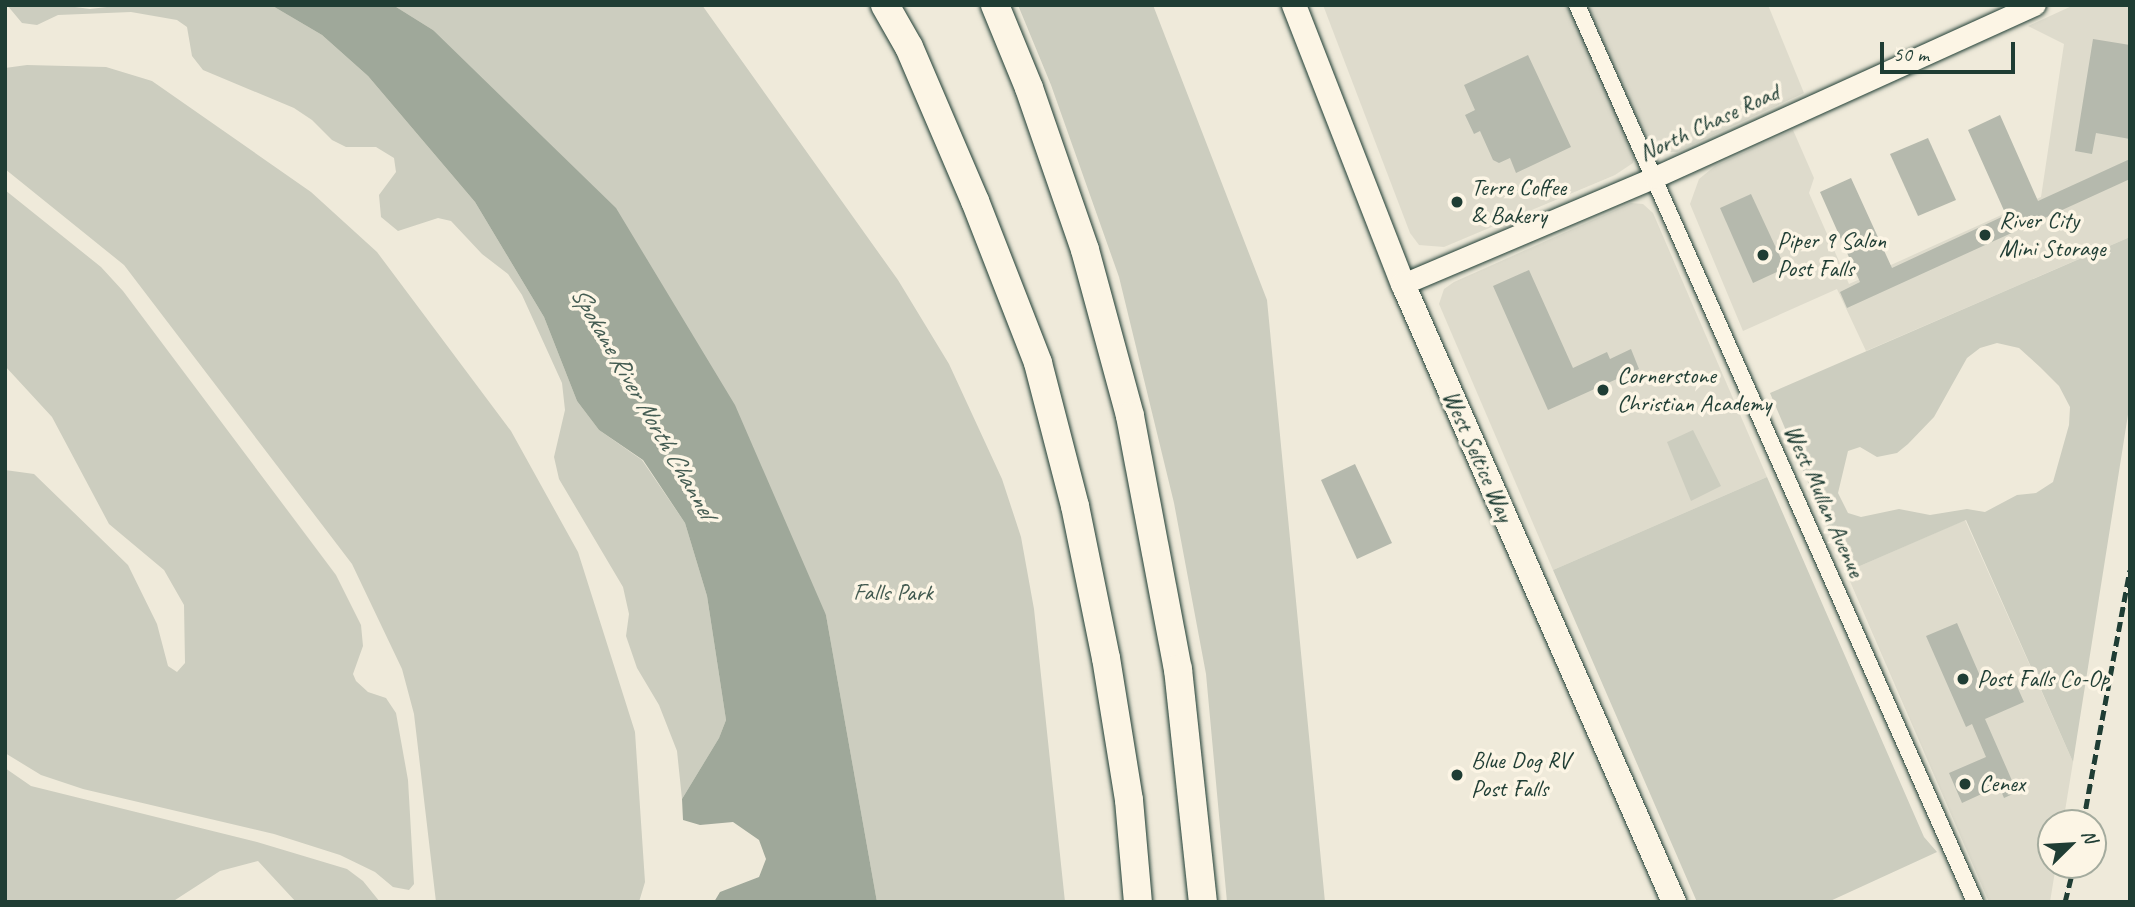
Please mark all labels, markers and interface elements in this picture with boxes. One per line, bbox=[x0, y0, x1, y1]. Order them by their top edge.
scale bar bbox=[1883, 28, 2018, 72]
text: 50 m bbox=[1893, 41, 1929, 67]
street label: North Chase Road bbox=[1634, 78, 1784, 168]
place label: Terre Coffee & Bakery bbox=[1471, 174, 1566, 230]
marker: Terre Coffee & Bakery bbox=[1449, 194, 1465, 210]
place label: River City Mini Storage bbox=[1999, 207, 2105, 263]
place label: Piper 9 Salon Post Falls bbox=[1777, 227, 1886, 283]
marker: River City Mini Storage bbox=[1977, 227, 1993, 243]
marker: Piper 9 Salon Post Falls bbox=[1755, 247, 1771, 263]
water label: Spokane River North Channel bbox=[564, 281, 722, 523]
place label: Cornerstone Christian Academy bbox=[1617, 362, 1770, 418]
marker: Cornerstone Christian Academy bbox=[1595, 382, 1611, 398]
street label: West Seltice Way bbox=[1436, 386, 1520, 526]
street label: West Mullan Avenue bbox=[1778, 421, 1870, 581]
park label: Falls Park bbox=[853, 579, 933, 607]
place label: Post Falls Co-Op bbox=[1977, 665, 2109, 693]
marker: Post Falls Co-Op bbox=[1955, 671, 1971, 687]
place label: Blue Dog RV Post Falls bbox=[1471, 747, 1572, 803]
marker: Blue Dog RV Post Falls bbox=[1449, 767, 1465, 783]
place label: Cenex bbox=[1979, 770, 2025, 798]
marker: Cenex bbox=[1957, 776, 1973, 792]
north arrow bbox=[2037, 809, 2107, 879]
text: N bbox=[2076, 826, 2103, 847]

